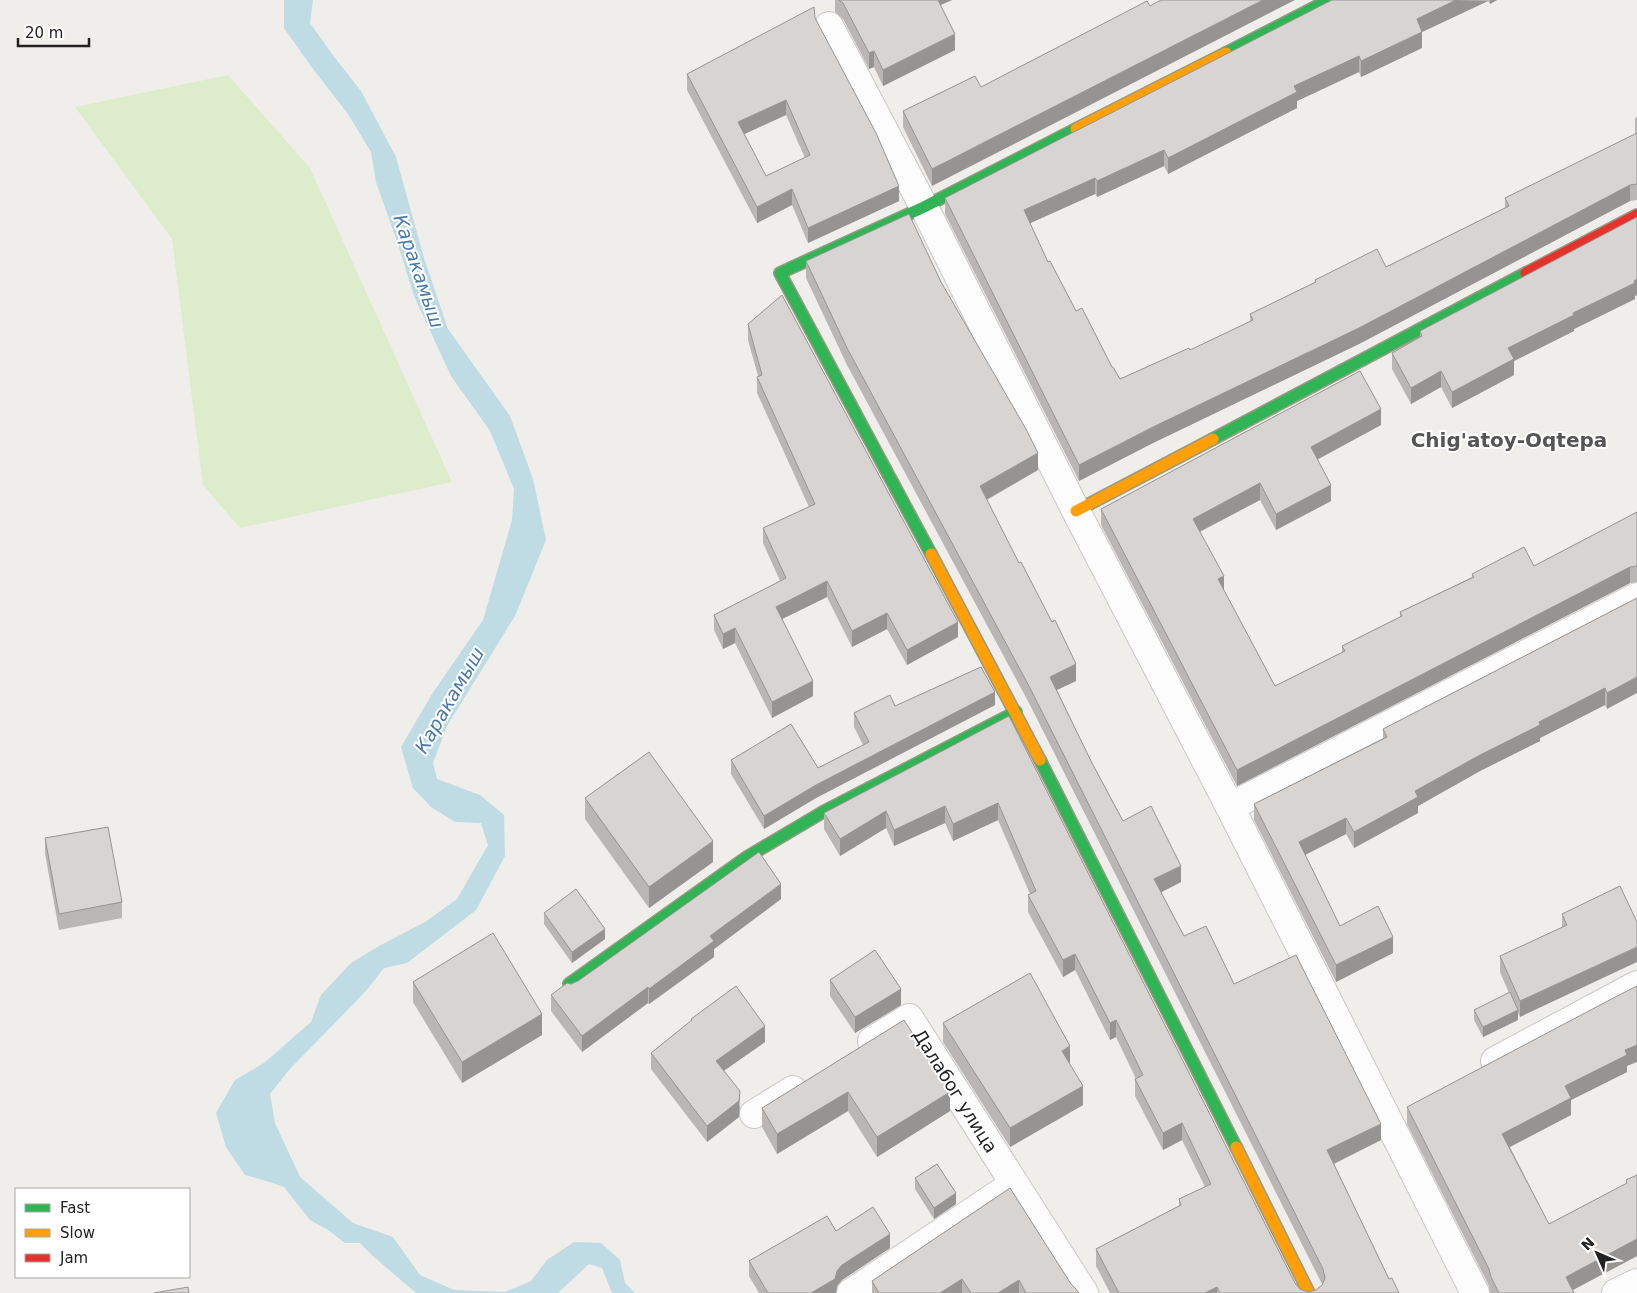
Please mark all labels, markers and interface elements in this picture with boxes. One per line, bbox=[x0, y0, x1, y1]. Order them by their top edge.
scale bar bbox=[18, 15, 89, 47]
text: 20 m bbox=[25, 24, 63, 42]
water label: Каракамыш bbox=[389, 211, 449, 331]
district label: Chig'atoy-Oqtepa bbox=[1411, 428, 1607, 452]
water label: Каракамыш bbox=[410, 643, 488, 757]
street label: Далабог улица bbox=[909, 1025, 1002, 1157]
legend bbox=[15, 1188, 190, 1278]
text: Fast bbox=[60, 1199, 90, 1217]
text: Slow bbox=[60, 1224, 95, 1242]
north arrow bbox=[1572, 1228, 1622, 1278]
text: N bbox=[1578, 1234, 1598, 1254]
text: Jam bbox=[59, 1249, 88, 1267]

